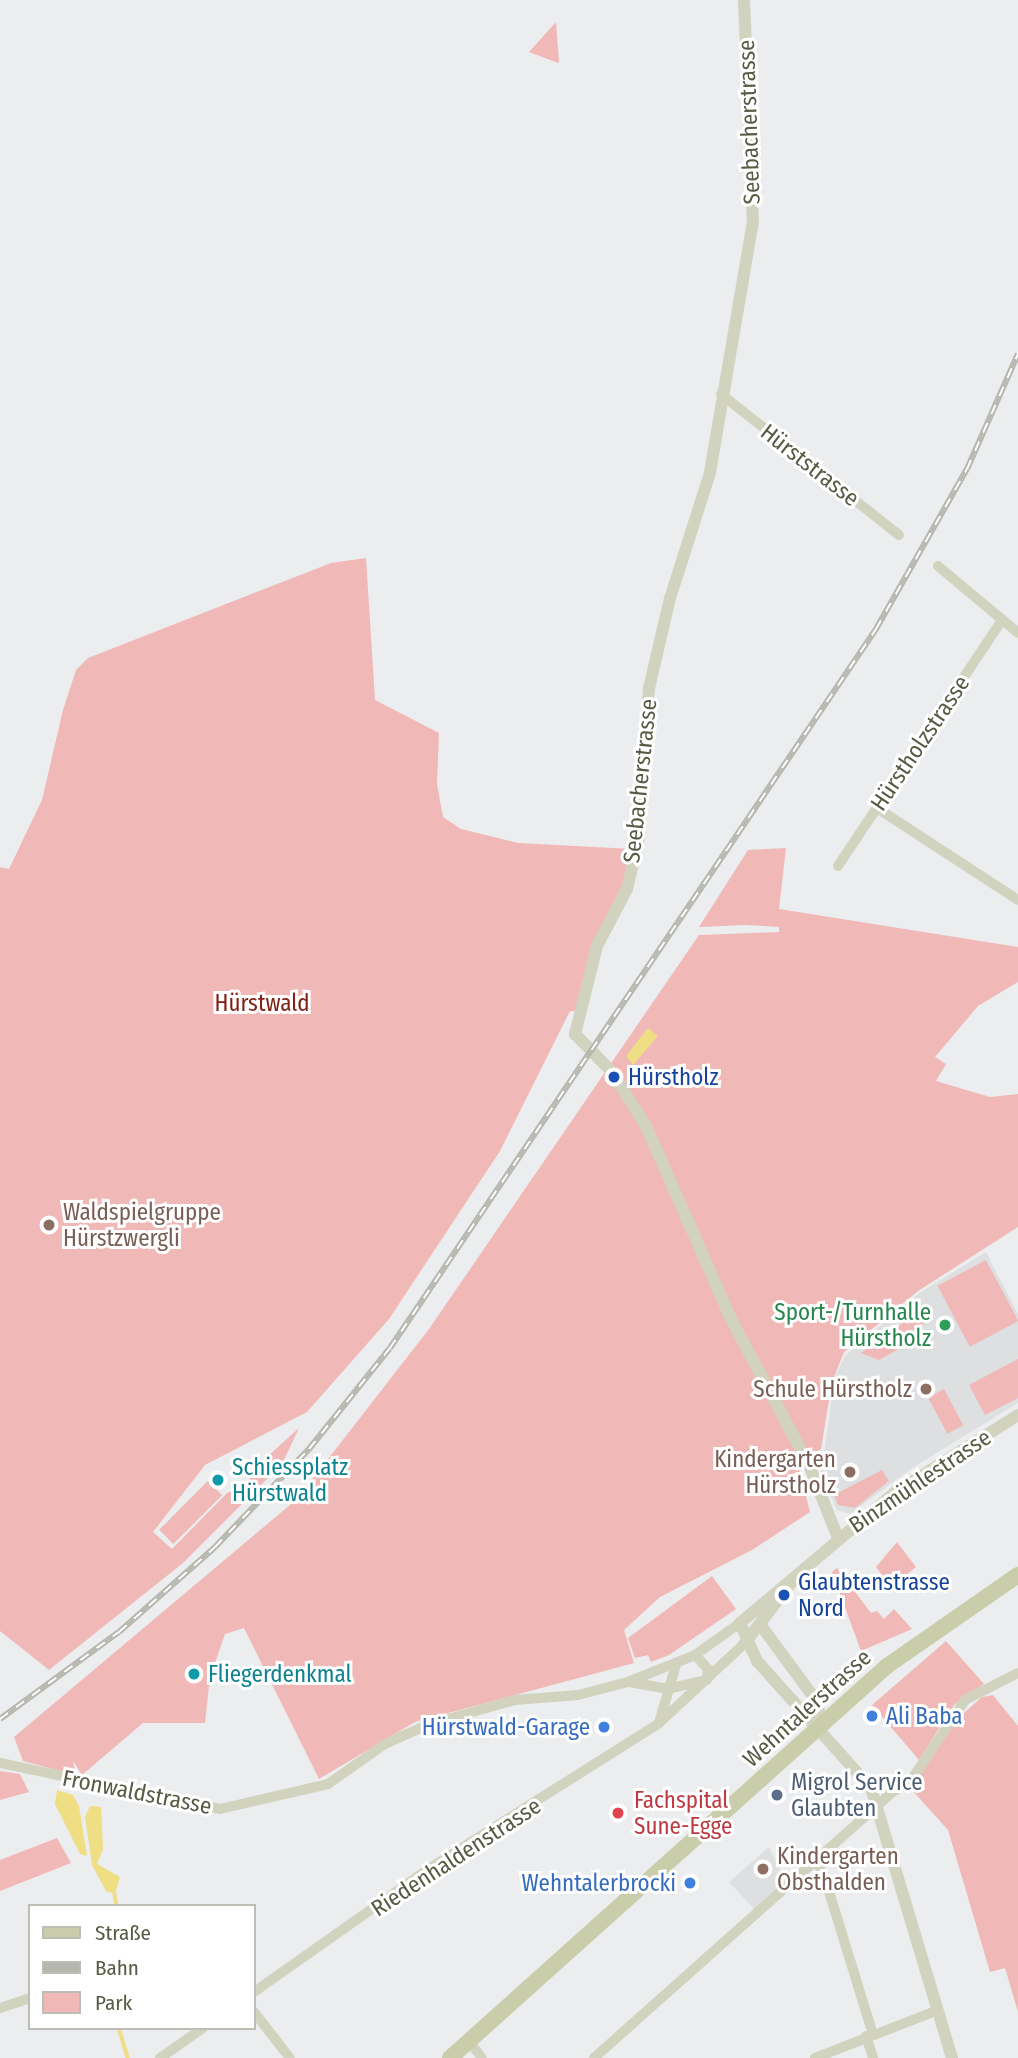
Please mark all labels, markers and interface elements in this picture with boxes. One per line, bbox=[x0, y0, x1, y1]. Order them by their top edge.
street label: Seebacherstrasse bbox=[732, 39, 766, 205]
street label: Hürststrasse bbox=[755, 418, 865, 512]
street label: Hürstholzstrasse bbox=[865, 670, 975, 816]
street label: Seebacherstrasse bbox=[618, 698, 662, 864]
park label: Hürstwald bbox=[214, 989, 310, 1017]
place label: Hürstholz bbox=[628, 1063, 719, 1091]
marker: Hürstholz bbox=[606, 1069, 622, 1085]
place label: Waldspielgruppe Hürstzwergli bbox=[63, 1198, 221, 1252]
marker: Waldspielgruppe Hürstzwergli bbox=[41, 1217, 57, 1233]
place label: Sport-/Turnhalle Hürstholz bbox=[774, 1298, 931, 1352]
marker: Sport-/Turnhalle Hürstholz bbox=[937, 1317, 953, 1333]
place label: Schule Hürstholz bbox=[753, 1375, 912, 1403]
marker: Schule Hürstholz bbox=[918, 1381, 934, 1397]
street label: Binzmühlestrasse bbox=[844, 1423, 996, 1539]
place label: Kindergarten Hürstholz bbox=[714, 1445, 836, 1499]
place label: Schiessplatz Hürstwald bbox=[232, 1453, 348, 1507]
marker: Kindergarten Hürstholz bbox=[842, 1464, 858, 1480]
marker: Schiessplatz Hürstwald bbox=[210, 1472, 226, 1488]
place label: Glaubtenstrasse Nord bbox=[798, 1568, 950, 1622]
marker: Glaubtenstrasse Nord bbox=[776, 1587, 792, 1603]
street label: Wehntalerstrasse bbox=[737, 1643, 877, 1773]
place label: Fliegerdenkmal bbox=[208, 1660, 352, 1688]
marker: Fliegerdenkmal bbox=[186, 1666, 202, 1682]
place label: Ali Baba bbox=[886, 1702, 963, 1730]
marker: Ali Baba bbox=[864, 1708, 880, 1724]
place label: Hürstwald-Garage bbox=[422, 1713, 590, 1741]
marker: Hürstwald-Garage bbox=[596, 1719, 612, 1735]
street label: Fronwaldstrasse bbox=[60, 1764, 214, 1820]
place label: Migrol Service Glaubten bbox=[791, 1768, 923, 1822]
place label: Fachspital Sune-Egge bbox=[634, 1786, 732, 1840]
marker: Migrol Service Glaubten bbox=[769, 1787, 785, 1803]
street label: Riedenhaldenstrasse bbox=[366, 1792, 546, 1922]
marker: Fachspital Sune-Egge bbox=[608, 1803, 628, 1823]
place label: Kindergarten Obsthalden bbox=[777, 1842, 899, 1896]
marker: Kindergarten Obsthalden bbox=[755, 1861, 771, 1877]
place label: Wehntalerbrocki bbox=[522, 1869, 676, 1897]
marker: Wehntalerbrocki bbox=[682, 1875, 698, 1891]
legend bbox=[28, 1904, 256, 2030]
text: Straße bbox=[95, 1920, 151, 1946]
text: Bahn bbox=[95, 1955, 139, 1981]
text: Park bbox=[95, 1990, 132, 2016]

